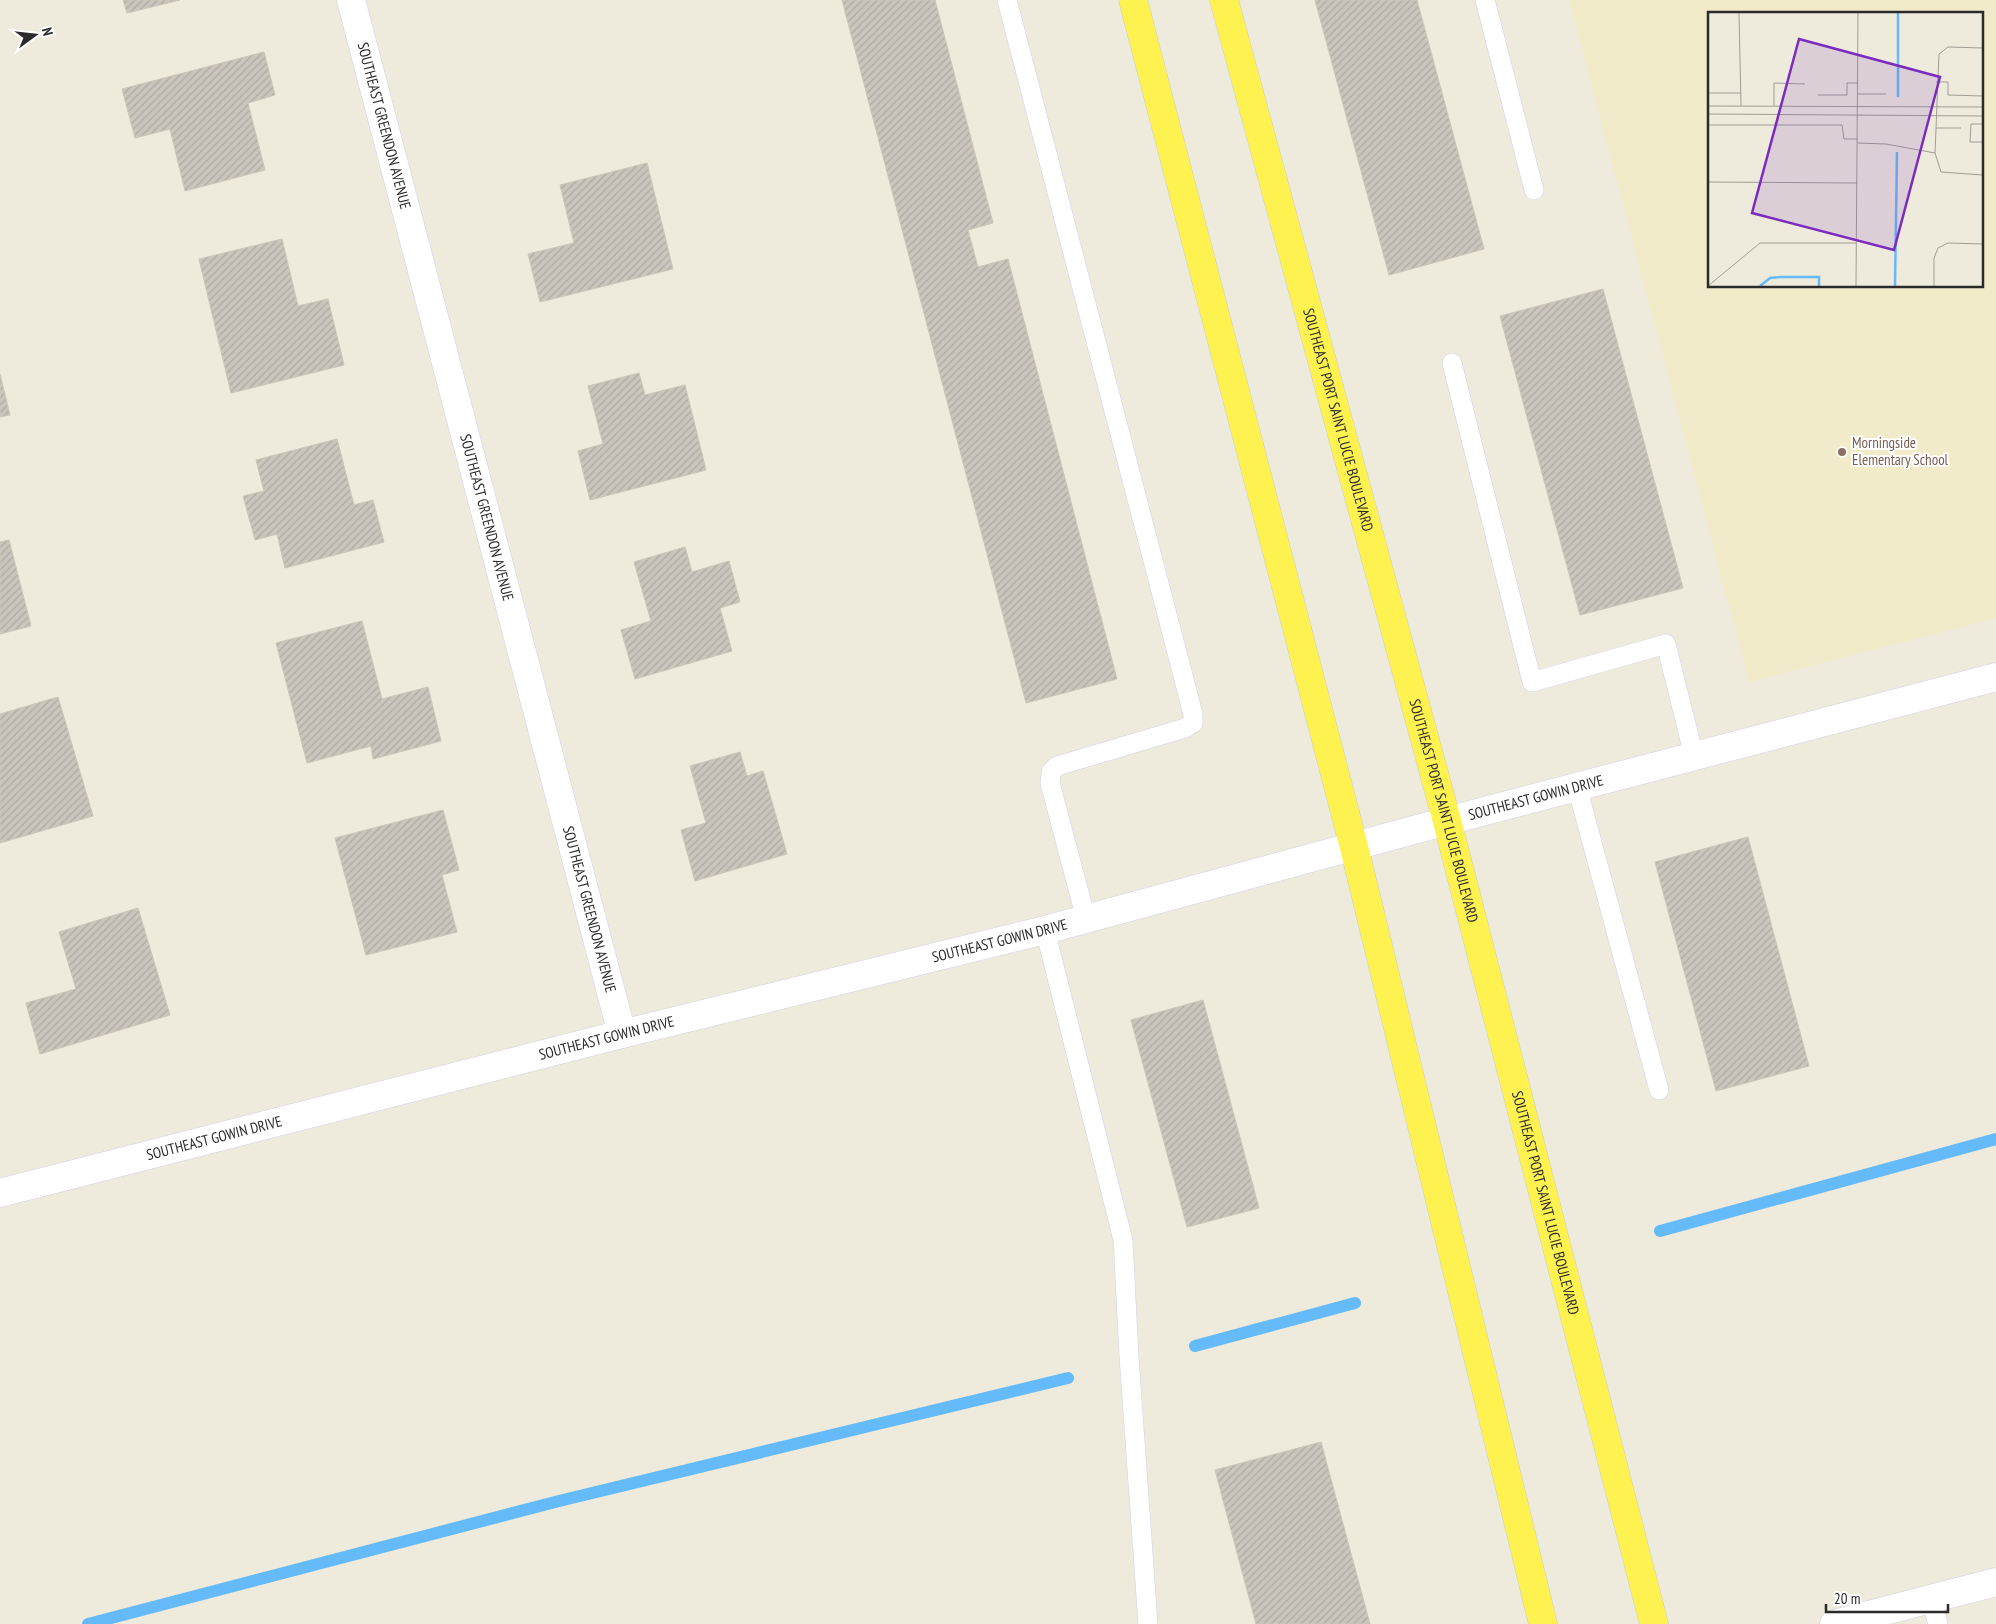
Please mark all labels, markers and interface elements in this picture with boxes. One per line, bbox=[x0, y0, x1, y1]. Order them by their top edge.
north arrow bbox=[10, 10, 60, 60]
inset map bbox=[1708, 12, 1984, 288]
text: N bbox=[38, 26, 57, 38]
street label: SOUTHEAST GREENDON AVENUE bbox=[354, 40, 415, 211]
street label: SOUTHEAST PORT SAINT LUCIE BOULEVARD bbox=[1299, 306, 1378, 533]
street label: SOUTHEAST GREENDON AVENUE bbox=[456, 432, 518, 603]
place label: Morningside Elementary School bbox=[1852, 433, 1949, 469]
marker: Morningside Elementary School bbox=[1836, 446, 1848, 458]
street label: SOUTHEAST PORT SAINT LUCIE BOULEVARD bbox=[1405, 697, 1483, 925]
street label: SOUTHEAST GOWIN DRIVE bbox=[1466, 770, 1605, 824]
street label: SOUTHEAST GREENDON AVENUE bbox=[559, 824, 621, 994]
street label: SOUTHEAST GOWIN DRIVE bbox=[930, 914, 1069, 966]
street label: SOUTHEAST GOWIN DRIVE bbox=[537, 1012, 676, 1064]
street label: SOUTHEAST PORT SAINT LUCIE BOULEVARD bbox=[1508, 1089, 1584, 1317]
street label: SOUTHEAST GOWIN DRIVE bbox=[144, 1111, 284, 1164]
scale bar bbox=[1826, 1582, 1948, 1614]
text: 20 m bbox=[1834, 1589, 1860, 1608]

